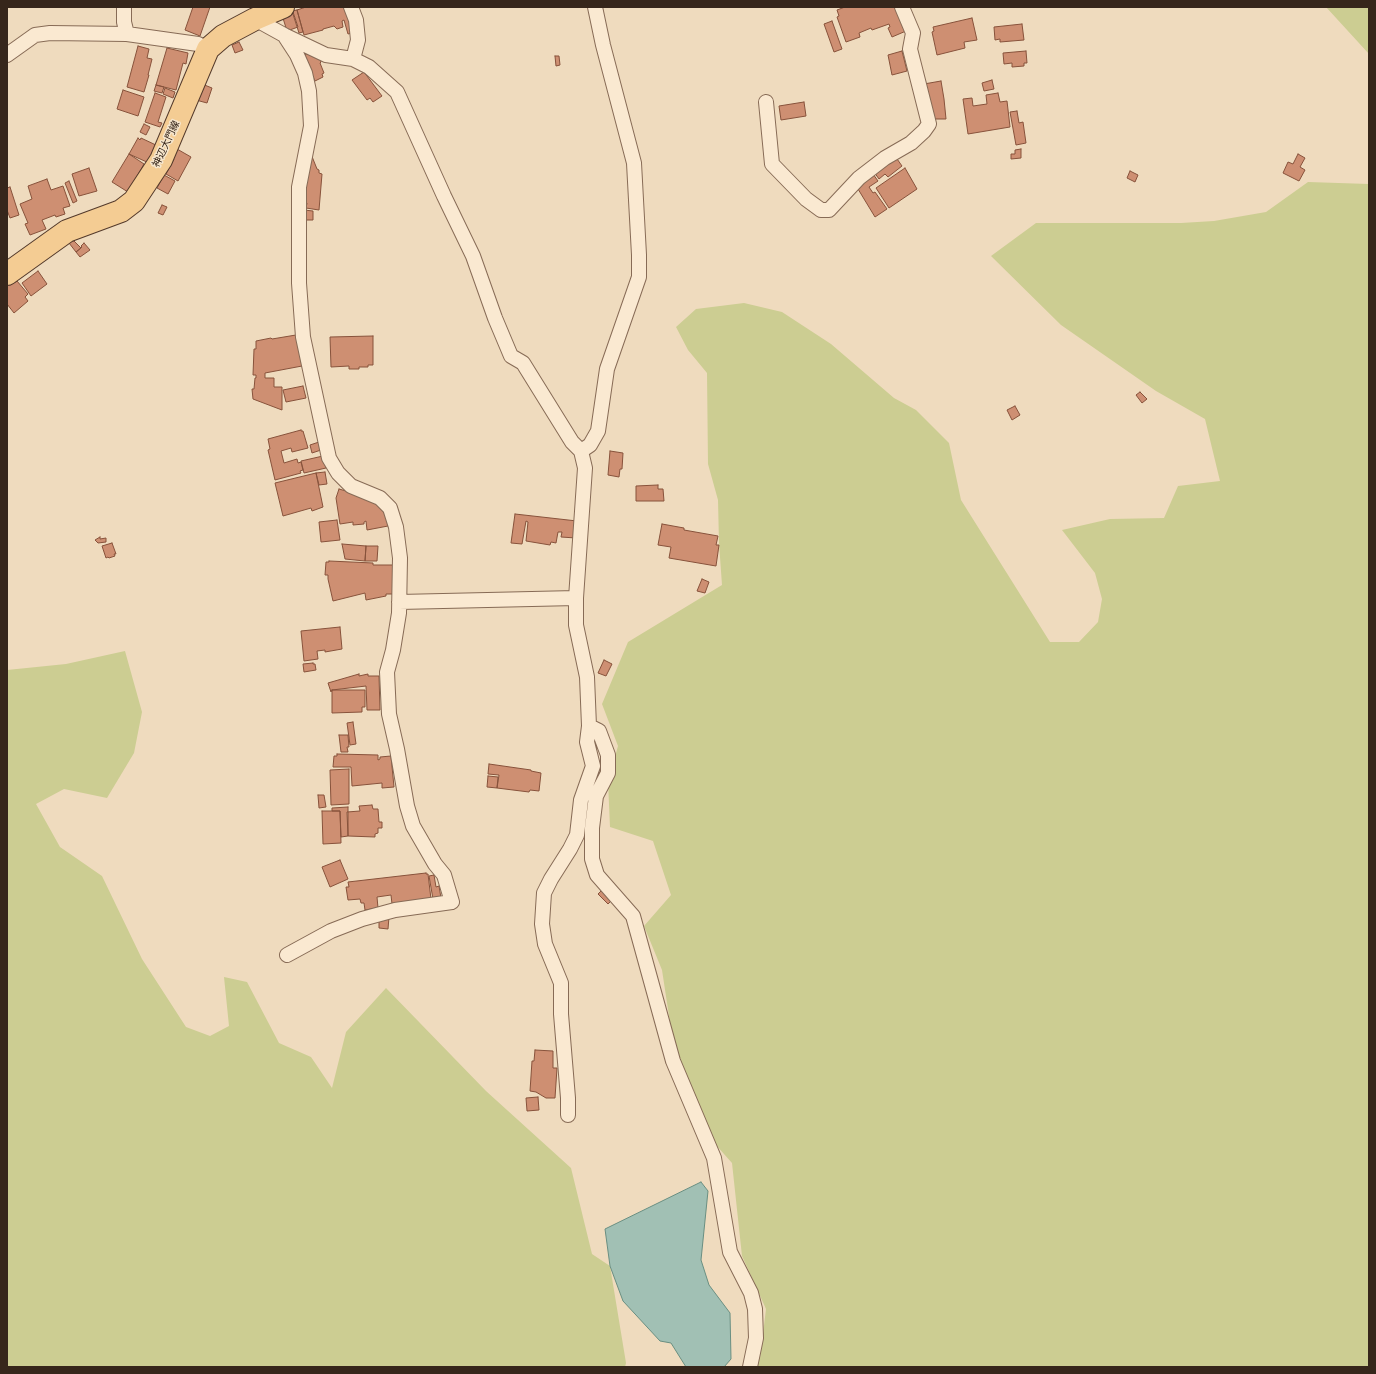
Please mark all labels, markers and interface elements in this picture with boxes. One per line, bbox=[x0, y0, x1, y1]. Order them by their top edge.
street label: 神辺大門線 bbox=[150, 119, 182, 169]

